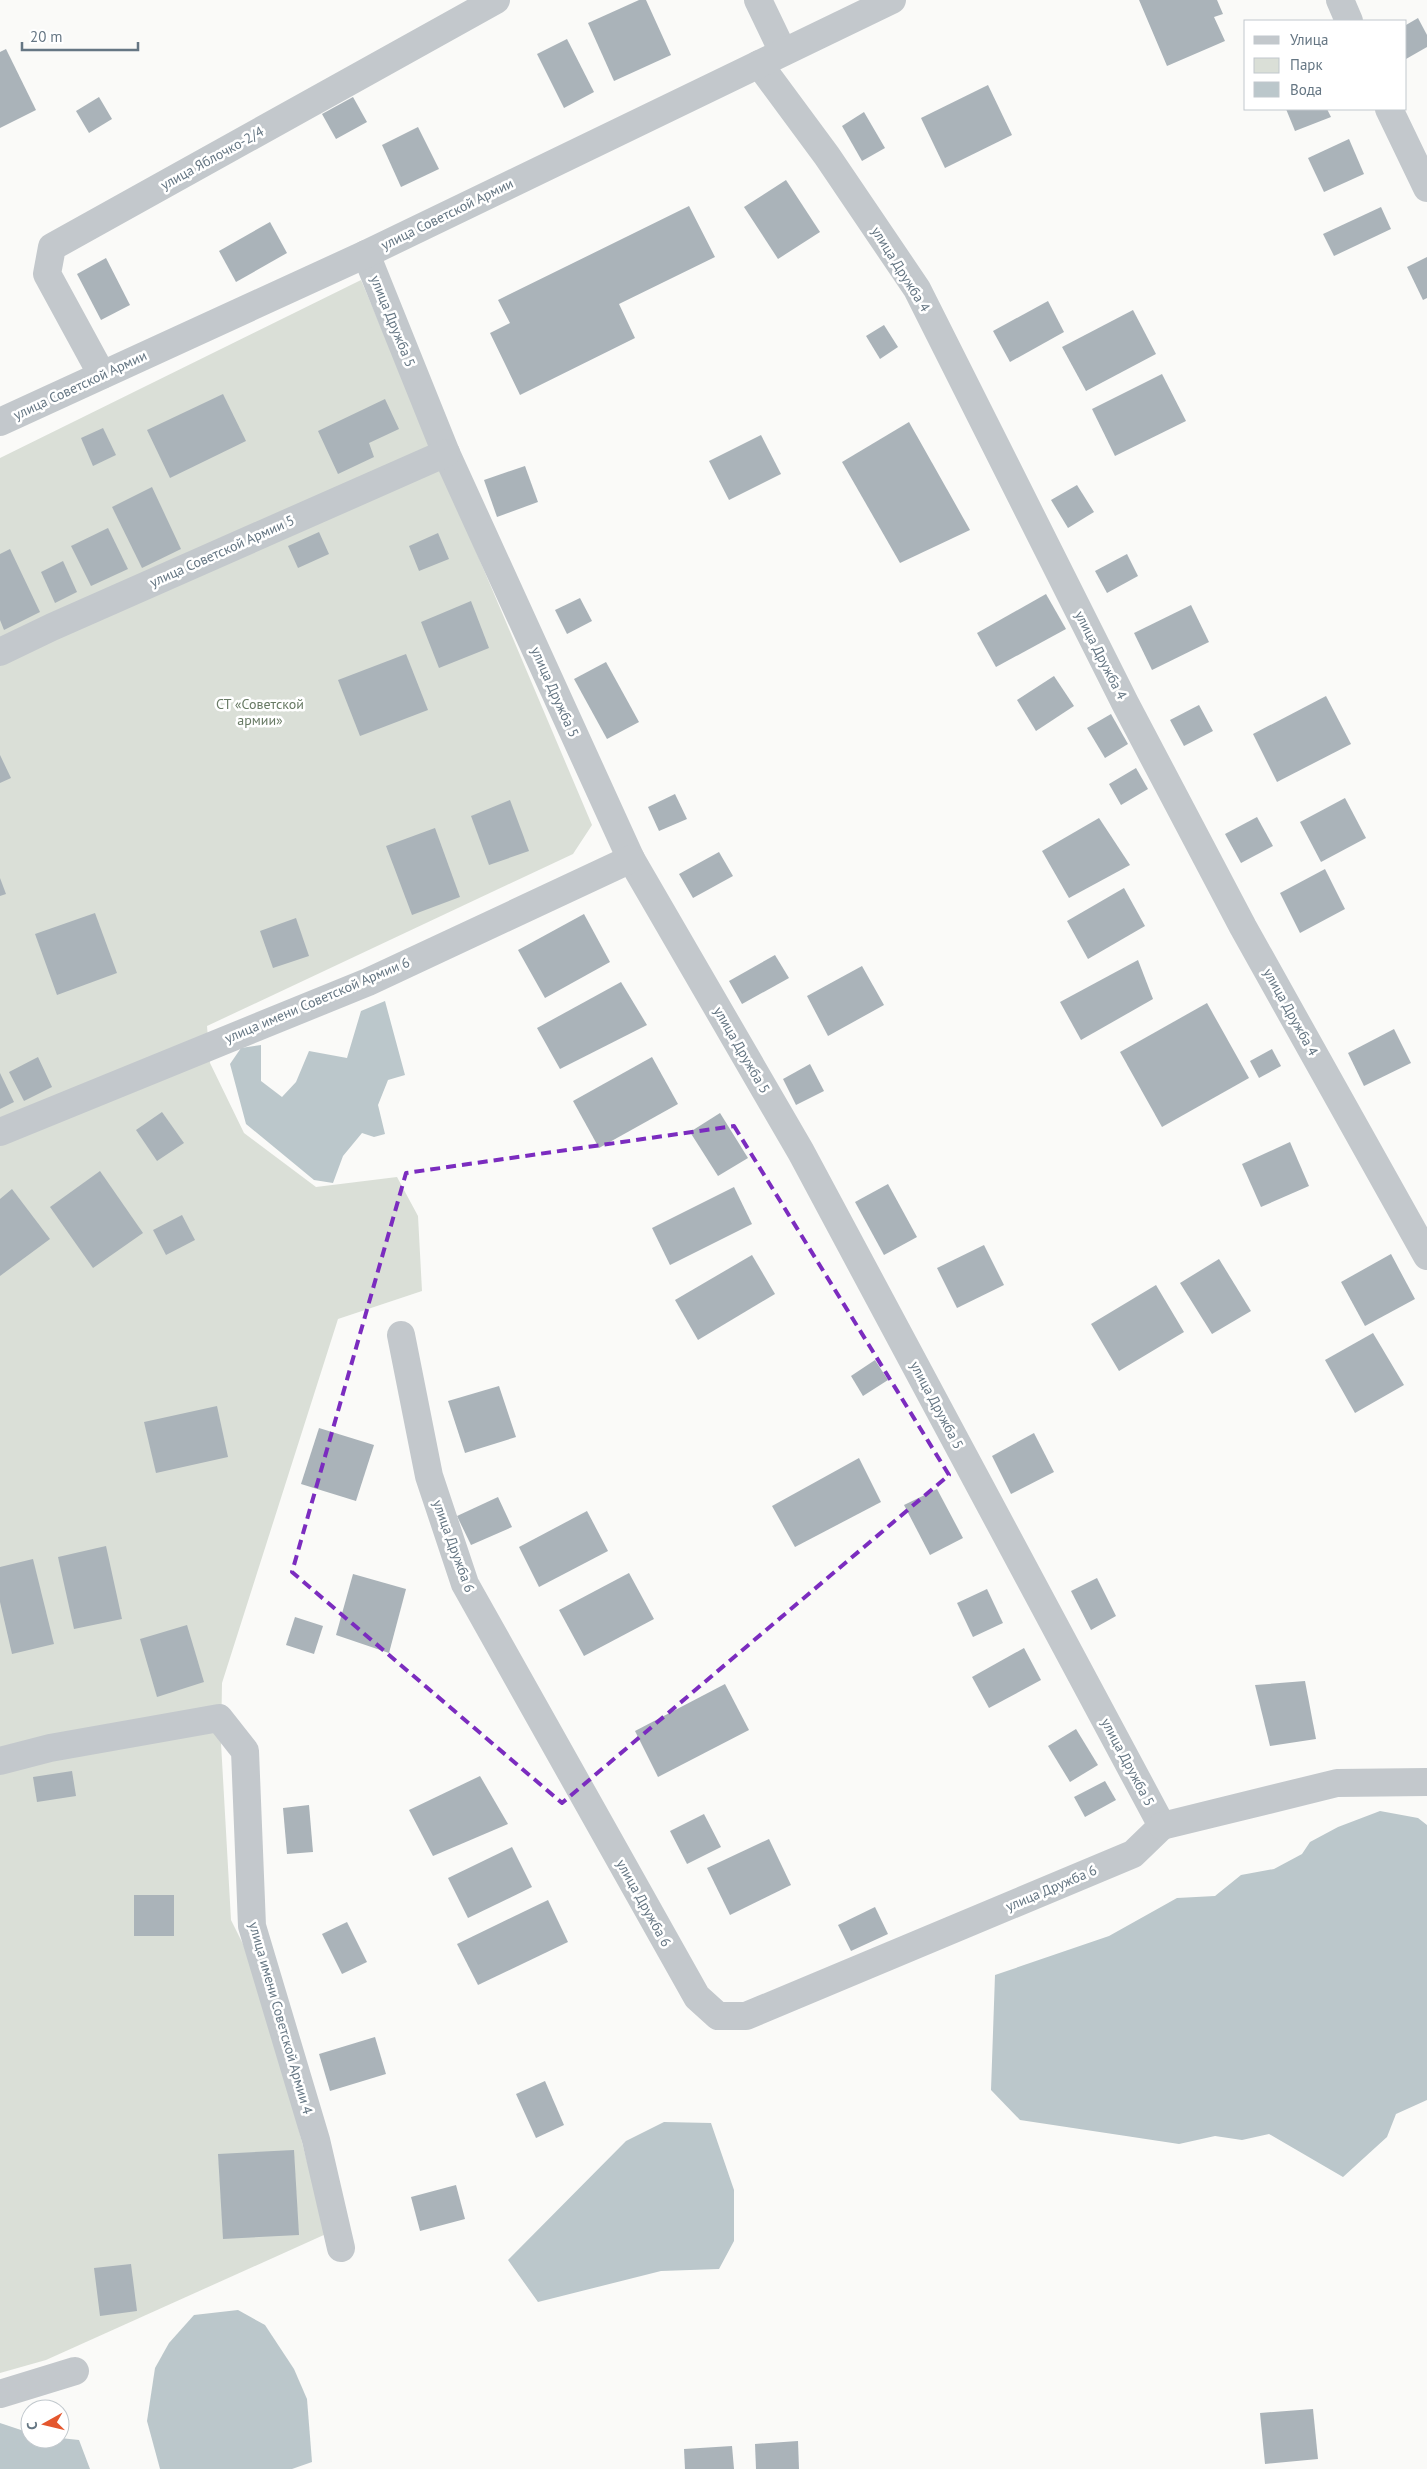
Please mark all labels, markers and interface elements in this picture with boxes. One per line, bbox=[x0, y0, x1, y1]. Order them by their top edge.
scale bar bbox=[22, 20, 139, 52]
legend bbox=[1244, 20, 1407, 110]
text: 20 m bbox=[30, 27, 63, 46]
text: Улица bbox=[1290, 30, 1328, 49]
text: Парк bbox=[1290, 55, 1323, 74]
text: Вода bbox=[1290, 80, 1322, 99]
street label: улица Яблочко-2/4 bbox=[157, 122, 267, 194]
street label: улица Советской Армии bbox=[378, 174, 516, 254]
street label: улица Дружба 4 bbox=[868, 223, 935, 315]
street label: улица Дружба 5 bbox=[366, 273, 420, 369]
street label: улица Советской Армии bbox=[10, 346, 150, 424]
street label: улица Советской Армии 5 bbox=[147, 511, 297, 591]
street label: улица Дружба 4 bbox=[1071, 608, 1131, 703]
street label: улица Дружба 5 bbox=[527, 644, 583, 740]
park label: СТ «Советской армии» bbox=[216, 695, 304, 729]
street label: улица имени Советской Армии 6 bbox=[222, 953, 412, 1047]
street label: улица Дружба 4 bbox=[1260, 965, 1323, 1059]
street label: улица Дружба 5 bbox=[710, 1003, 774, 1097]
street label: улица Дружба 5 bbox=[906, 1358, 968, 1452]
street label: улица Дружба 6 bbox=[429, 1497, 479, 1595]
street label: улица Дружба 5 bbox=[1097, 1715, 1159, 1809]
street label: улица Дружба 6 bbox=[613, 1856, 675, 1950]
street label: улица Дружба 6 bbox=[1003, 1861, 1099, 1915]
street label: улица имени Советской Армии 4 bbox=[245, 1920, 317, 2117]
north arrow bbox=[20, 2399, 70, 2449]
text: С bbox=[23, 2421, 42, 2431]

